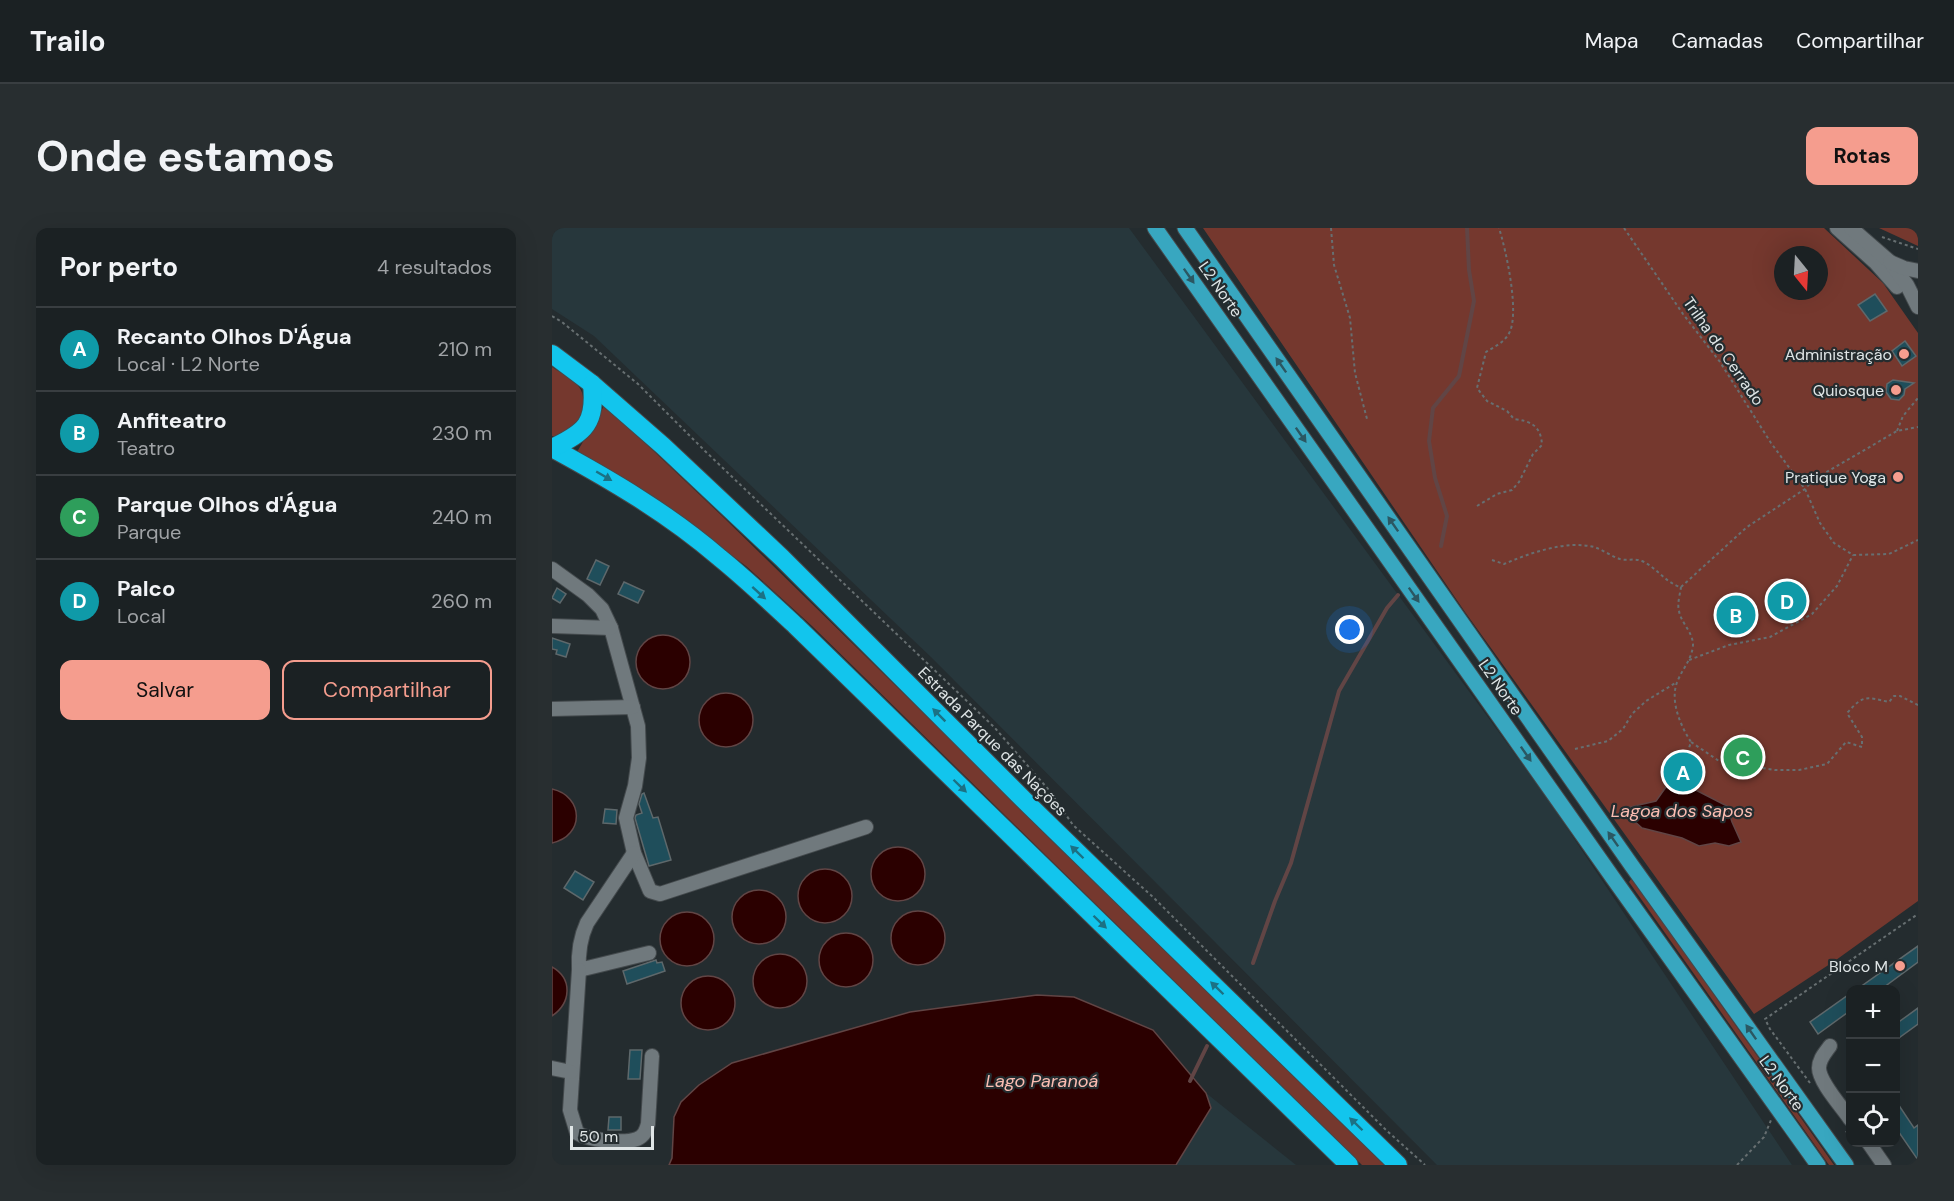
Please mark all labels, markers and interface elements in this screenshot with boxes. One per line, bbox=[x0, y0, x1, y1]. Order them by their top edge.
text: Trailo bbox=[30, 23, 106, 60]
text: Mapa bbox=[1585, 27, 1638, 55]
text: Camadas bbox=[1671, 27, 1763, 55]
text: Compartilhar bbox=[1796, 27, 1924, 55]
button: Rotas bbox=[1806, 127, 1918, 185]
text: Onde estamos bbox=[36, 129, 335, 184]
north arrow bbox=[1774, 246, 1828, 300]
text: Por perto bbox=[60, 250, 178, 284]
text: 4 resultados bbox=[377, 254, 492, 280]
street label: L2 Norte bbox=[1194, 257, 1247, 321]
one-way arrow bbox=[1183, 267, 1195, 283]
street label: Trilha do Cerrado bbox=[1678, 293, 1769, 410]
text: Recanto Olhos D'Água bbox=[117, 322, 352, 351]
text: A bbox=[72, 336, 87, 362]
text: 210 m bbox=[437, 336, 492, 362]
place label: Administração bbox=[1785, 344, 1892, 365]
marker: Administração bbox=[1897, 347, 1911, 361]
text: Local · L2 Norte bbox=[117, 351, 260, 377]
one-way arrow bbox=[1275, 357, 1287, 373]
place label: Quiosque bbox=[1813, 380, 1884, 401]
marker: Quiosque bbox=[1889, 383, 1903, 397]
text: Anfiteatro bbox=[117, 406, 227, 435]
text: B bbox=[73, 420, 86, 446]
text: 230 m bbox=[432, 420, 492, 446]
one-way arrow bbox=[1295, 427, 1307, 443]
text: Teatro bbox=[117, 435, 175, 461]
place label: Pratique Yoga bbox=[1785, 467, 1886, 488]
marker: Pratique Yoga bbox=[1891, 470, 1905, 484]
one-way arrow bbox=[595, 471, 612, 481]
text: Parque Olhos d'Água bbox=[117, 490, 337, 519]
text: C bbox=[72, 504, 87, 530]
text: 240 m bbox=[432, 504, 492, 530]
one-way arrow bbox=[1387, 517, 1399, 533]
text: Parque bbox=[117, 519, 181, 545]
text: Palco bbox=[117, 574, 175, 603]
pin: D bbox=[1768, 578, 1806, 623]
one-way arrow bbox=[752, 585, 766, 599]
one-way arrow bbox=[1408, 586, 1420, 602]
text: D bbox=[72, 588, 87, 614]
text: 260 m bbox=[431, 588, 492, 614]
pin: B bbox=[1716, 592, 1756, 638]
text: Local bbox=[117, 603, 166, 629]
your location bbox=[1335, 615, 1364, 644]
street label: L2 Norte bbox=[1474, 655, 1527, 719]
button: Salvar bbox=[60, 660, 270, 720]
button: Compartilhar bbox=[282, 660, 492, 720]
street label: Estrada Parque das Nações bbox=[913, 662, 1072, 821]
one-way arrow bbox=[932, 708, 946, 722]
pin: C bbox=[1724, 734, 1762, 780]
one-way arrow bbox=[1520, 746, 1532, 762]
pin: A bbox=[1664, 750, 1702, 794]
one-way arrow bbox=[953, 778, 967, 792]
water label: Lagoa dos Sapos bbox=[1611, 799, 1753, 823]
one-way arrow bbox=[1607, 831, 1619, 847]
one-way arrow bbox=[1070, 845, 1085, 859]
one-way arrow bbox=[1093, 915, 1108, 929]
place label: Bloco M bbox=[1829, 956, 1888, 977]
marker: Bloco M bbox=[1893, 959, 1907, 973]
one-way arrow bbox=[1209, 981, 1224, 995]
map controls bbox=[1846, 985, 1900, 1147]
button: + bbox=[1846, 985, 1900, 1039]
one-way arrow bbox=[1745, 1024, 1757, 1040]
button: − bbox=[1846, 1039, 1900, 1093]
street label: L2 Norte bbox=[1754, 1051, 1809, 1115]
water label: Lago Paranoá bbox=[986, 1069, 1099, 1093]
button: locate bbox=[1846, 1093, 1900, 1147]
one-way arrow bbox=[1349, 1117, 1364, 1131]
scale bar bbox=[570, 1123, 654, 1150]
text: 50 m bbox=[579, 1126, 618, 1147]

